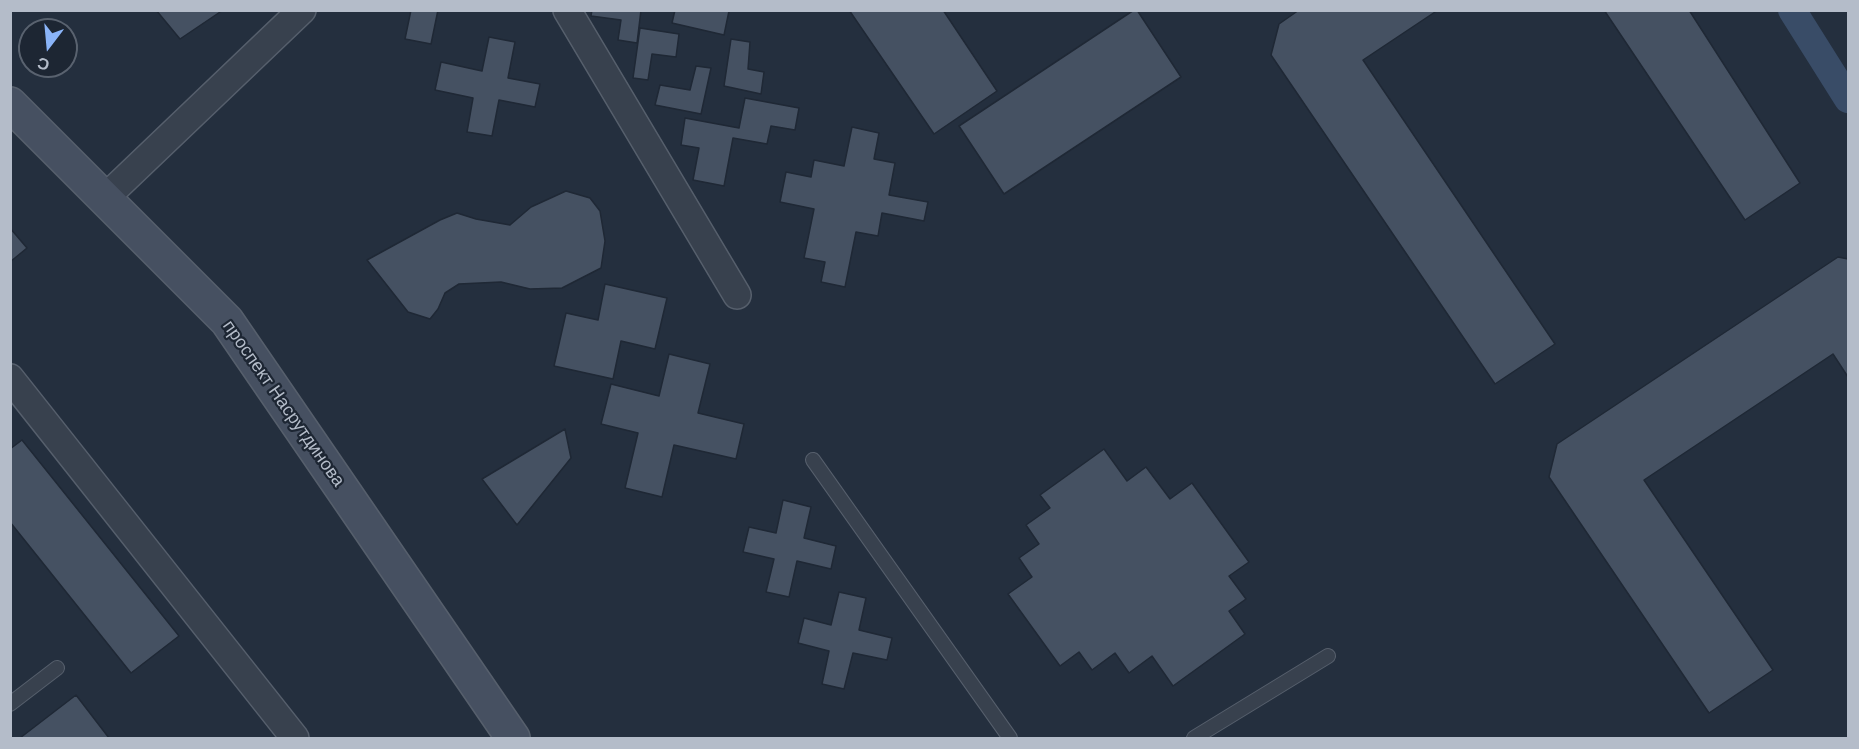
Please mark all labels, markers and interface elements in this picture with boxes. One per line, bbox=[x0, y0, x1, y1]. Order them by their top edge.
north arrow bbox=[18, 18, 78, 78]
text: С bbox=[35, 52, 52, 76]
street label: проспект Насрутдинова bbox=[217, 317, 349, 491]

